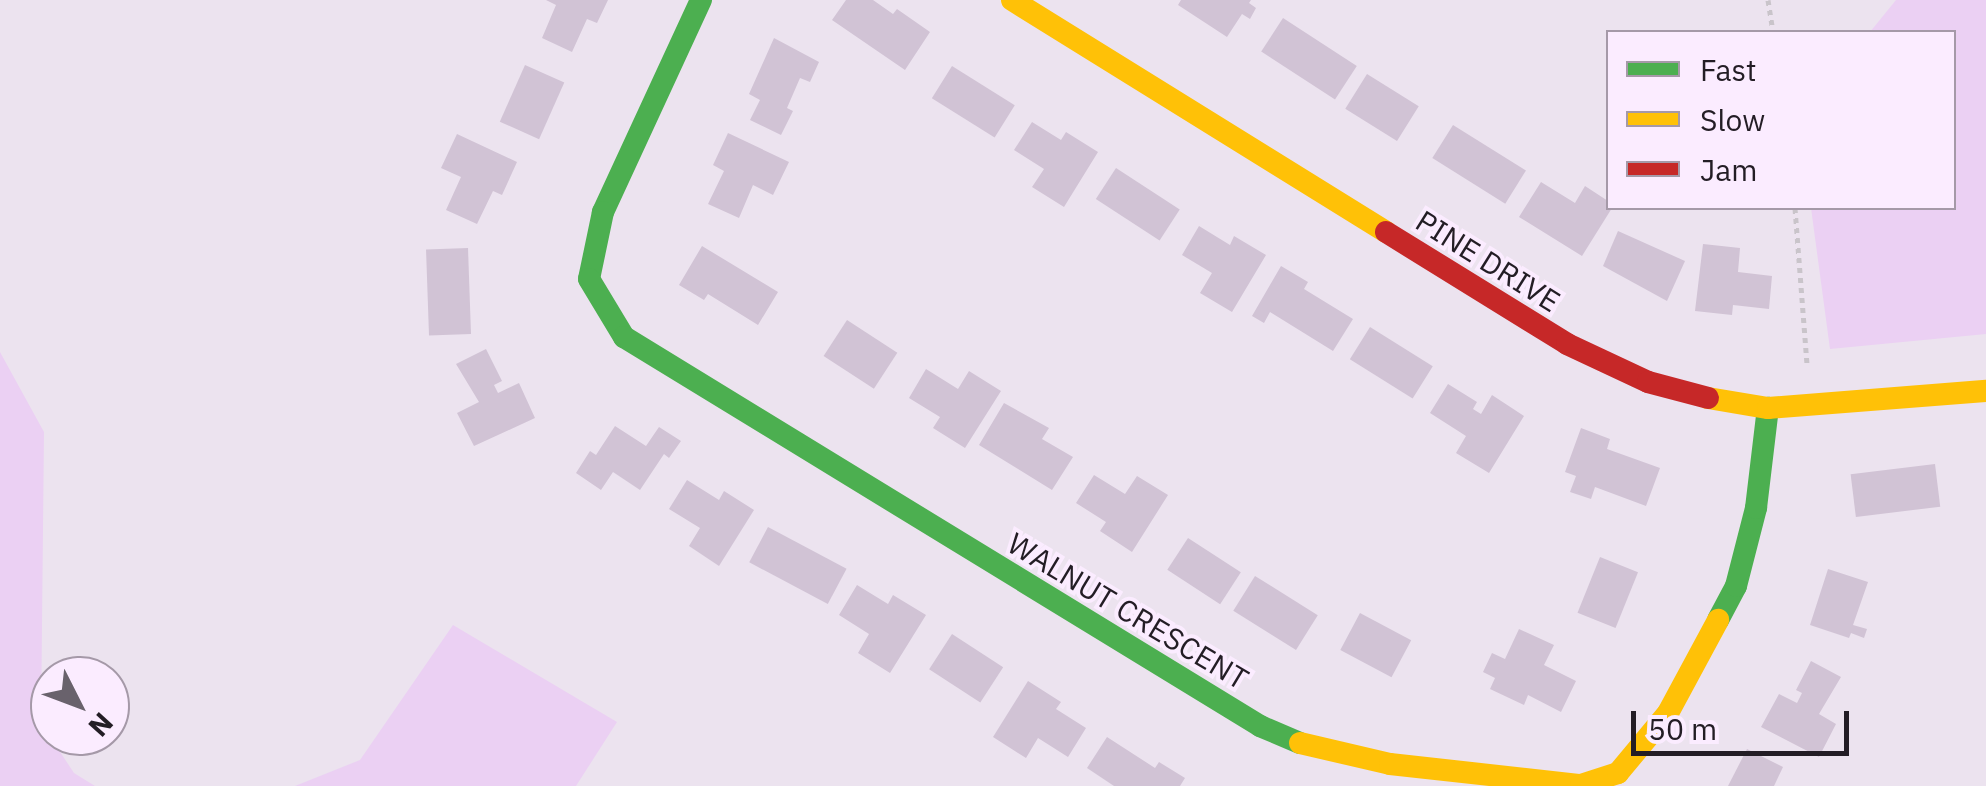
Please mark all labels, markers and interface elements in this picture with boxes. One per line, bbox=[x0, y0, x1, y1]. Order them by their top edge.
legend bbox=[1606, 30, 1956, 210]
text: Fast bbox=[1700, 50, 1757, 89]
text: Slow bbox=[1700, 100, 1765, 139]
text: Jam bbox=[1700, 150, 1758, 189]
street label: PINE DRIVE bbox=[1409, 203, 1567, 319]
street label: WALNUT CRESCENT bbox=[1001, 525, 1255, 697]
north arrow bbox=[30, 656, 130, 756]
scale bar bbox=[1636, 691, 1854, 753]
text: N bbox=[81, 705, 122, 745]
text: 50 m bbox=[1648, 709, 1717, 748]

